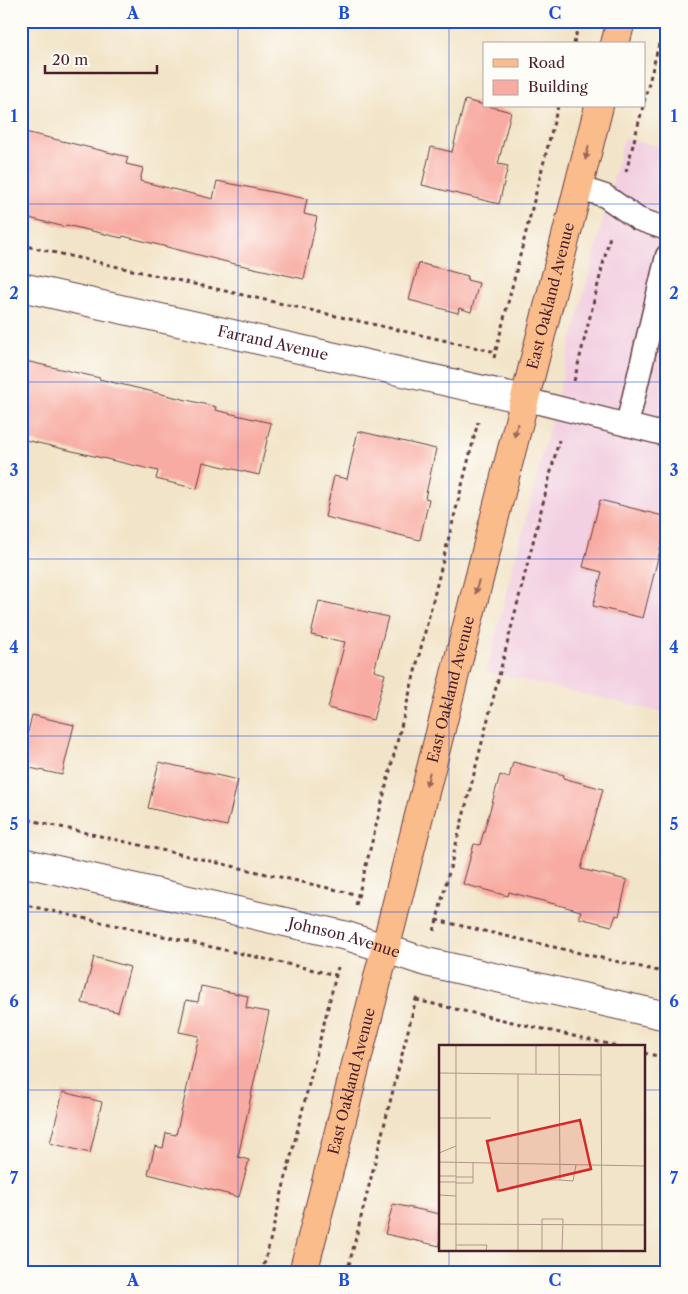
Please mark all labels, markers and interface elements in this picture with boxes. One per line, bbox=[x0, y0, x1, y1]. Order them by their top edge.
text: A bbox=[126, 3, 140, 23]
text: B bbox=[338, 3, 350, 23]
text: C bbox=[549, 3, 561, 23]
scale bar bbox=[45, 42, 158, 74]
legend bbox=[483, 42, 646, 108]
text: 20 m bbox=[52, 50, 88, 69]
text: Road bbox=[528, 53, 565, 72]
text: Building bbox=[528, 77, 588, 96]
text: 1 bbox=[10, 106, 18, 126]
text: 1 bbox=[670, 106, 678, 126]
one-way arrow bbox=[583, 146, 591, 161]
street label: East Oakland Avenue bbox=[523, 220, 578, 371]
text: 2 bbox=[9, 283, 19, 303]
text: 2 bbox=[669, 283, 679, 303]
street label: Farrand Avenue bbox=[216, 321, 330, 364]
one-way arrow bbox=[512, 422, 520, 437]
text: 3 bbox=[9, 460, 19, 480]
text: 3 bbox=[669, 460, 679, 480]
one-way arrow bbox=[473, 580, 481, 595]
street label: East Oakland Avenue bbox=[423, 614, 478, 765]
text: 4 bbox=[9, 637, 19, 657]
text: 4 bbox=[669, 637, 679, 657]
one-way arrow bbox=[424, 771, 432, 786]
text: 5 bbox=[10, 814, 19, 834]
text: 5 bbox=[670, 814, 679, 834]
street label: Johnson Avenue bbox=[285, 913, 403, 962]
text: 6 bbox=[9, 991, 19, 1011]
text: 6 bbox=[669, 991, 679, 1011]
street label: East Oakland Avenue bbox=[323, 1006, 379, 1156]
inset map bbox=[439, 1045, 646, 1252]
text: 7 bbox=[10, 1168, 19, 1188]
text: 7 bbox=[670, 1168, 679, 1188]
text: A bbox=[126, 1270, 140, 1290]
text: B bbox=[338, 1270, 350, 1290]
text: C bbox=[549, 1270, 561, 1290]

